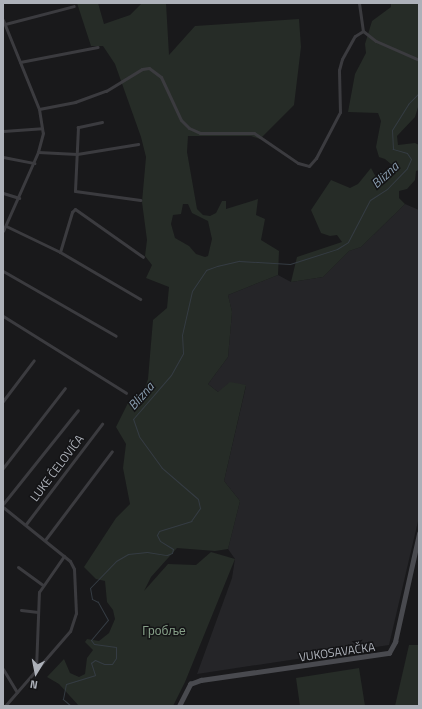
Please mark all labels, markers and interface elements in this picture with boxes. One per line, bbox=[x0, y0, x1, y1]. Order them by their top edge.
water label: Blizna bbox=[368, 159, 402, 191]
water label: Blizna bbox=[125, 379, 157, 413]
street label: LUKE ĆELOVIĆA bbox=[27, 432, 87, 504]
park label: Гробље bbox=[142, 624, 186, 638]
street label: VUKOSAVAČKA bbox=[298, 640, 376, 664]
north arrow bbox=[16, 653, 56, 693]
text: N bbox=[29, 676, 39, 693]

